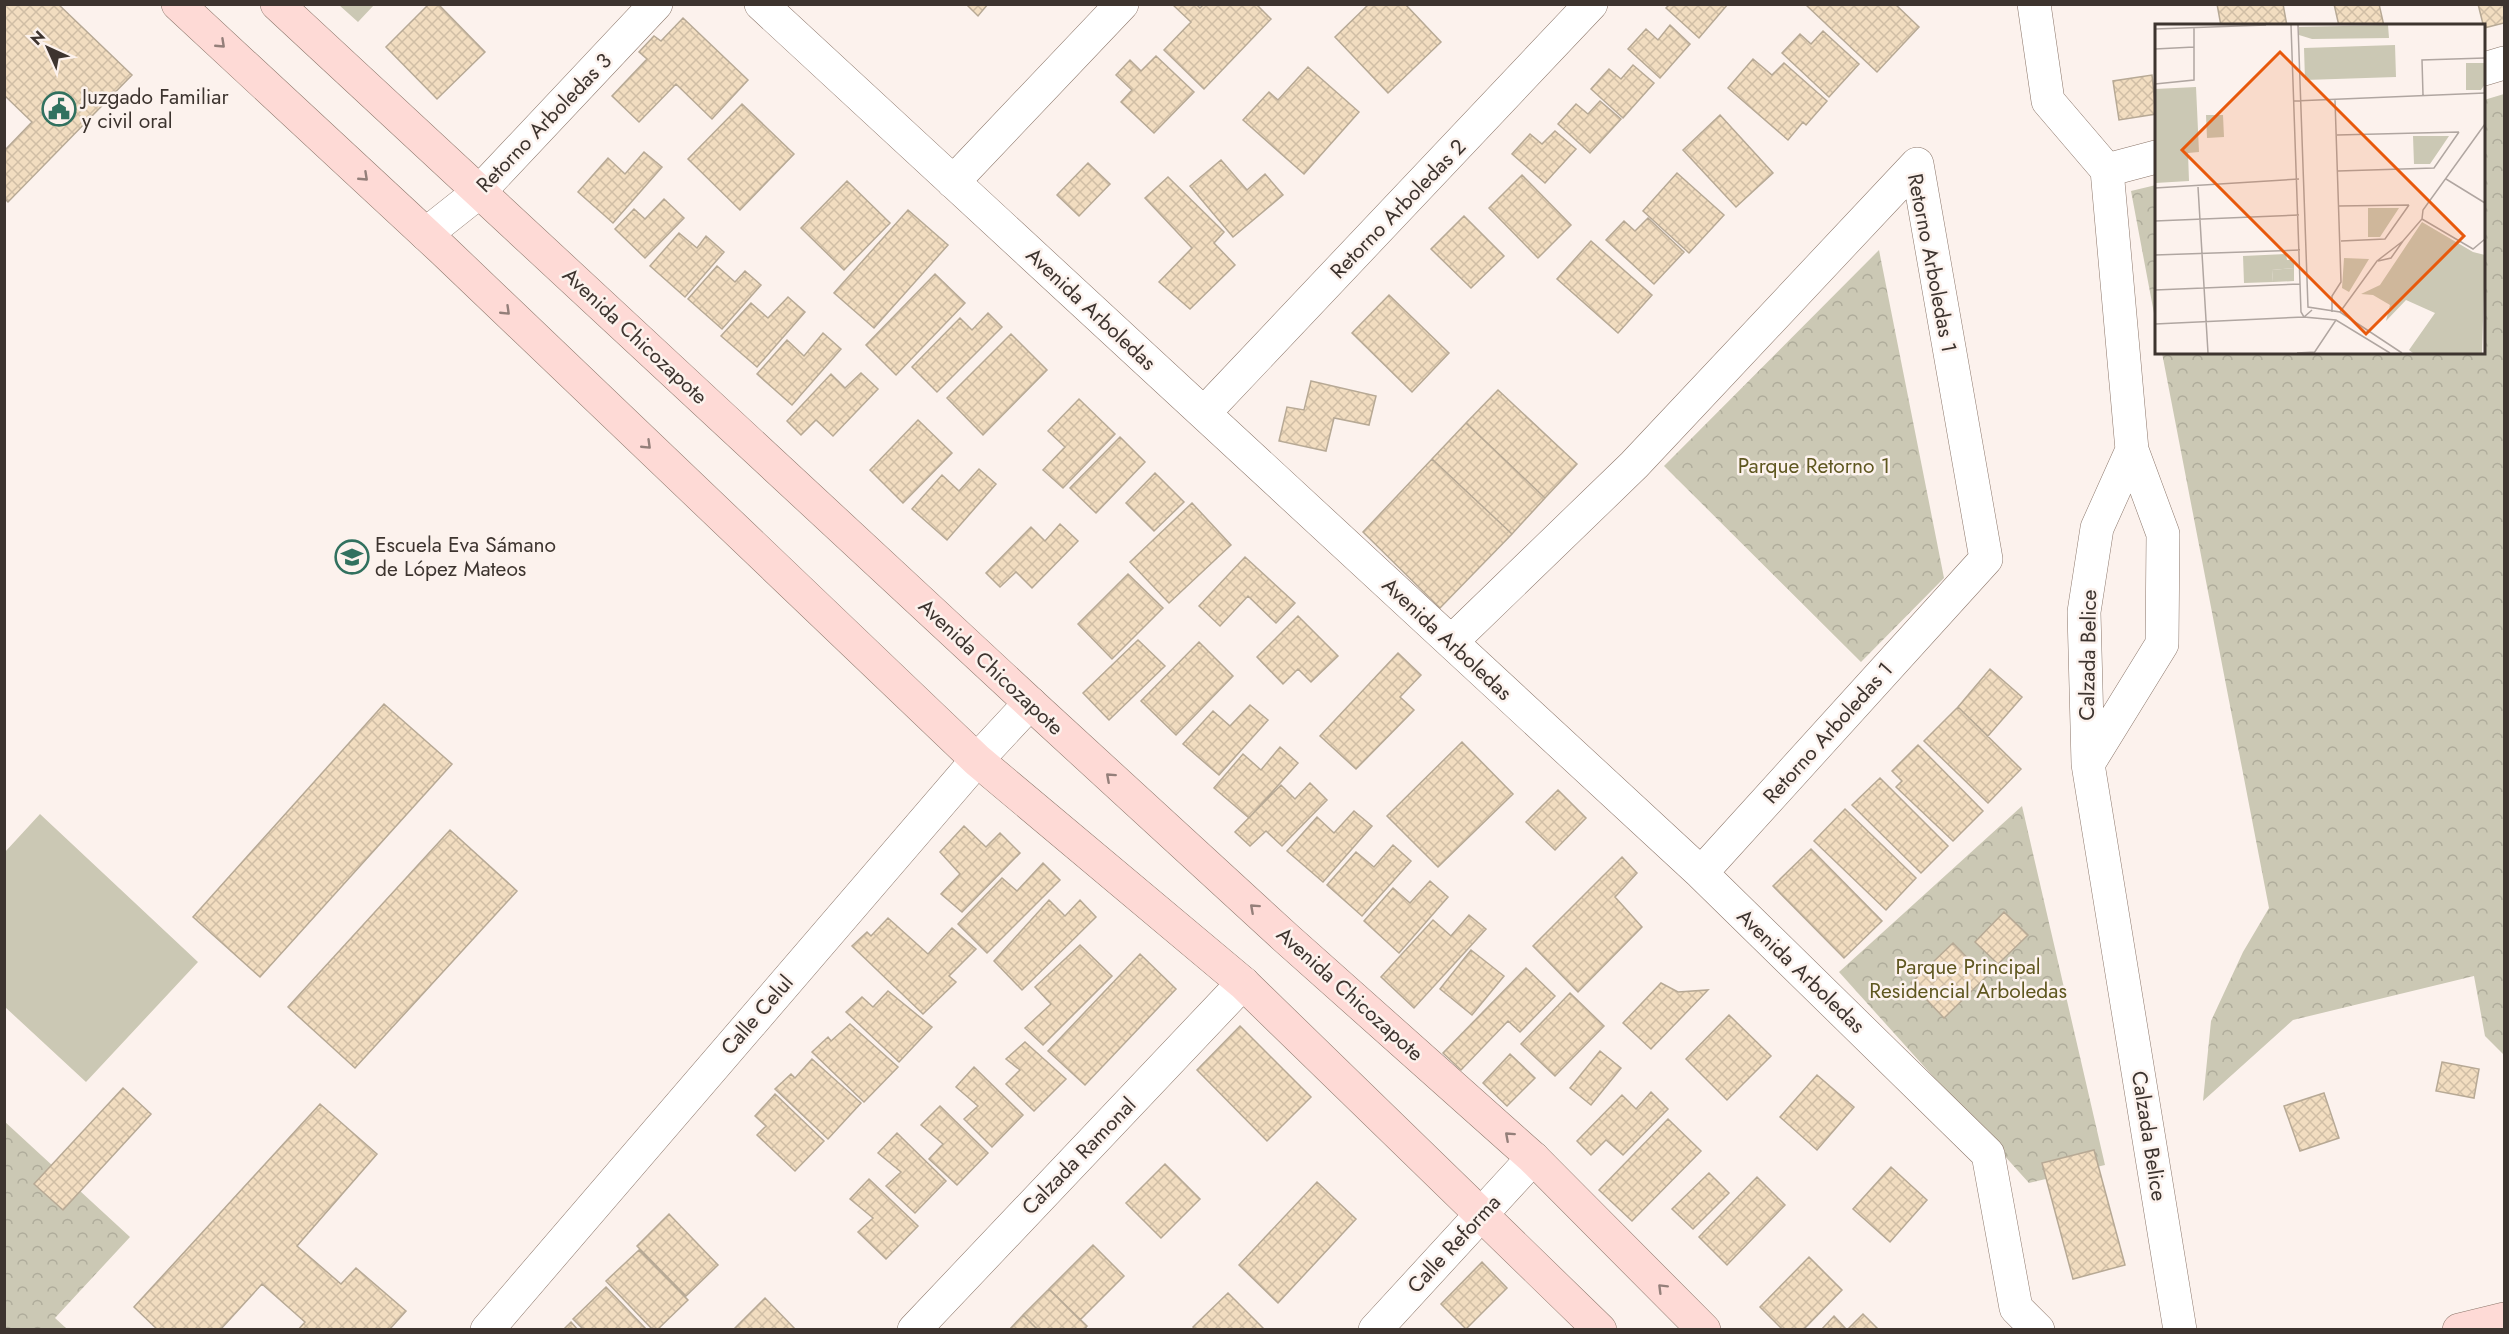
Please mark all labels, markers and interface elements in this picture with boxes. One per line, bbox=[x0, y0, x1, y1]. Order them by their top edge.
north arrow bbox=[18, 18, 78, 78]
inset map bbox=[2155, 24, 2485, 354]
text: N bbox=[25, 25, 50, 50]
one-way arrow bbox=[214, 37, 225, 48]
street label: Retorno Arboledas 3 bbox=[469, 47, 619, 199]
place label: Juzgado Familiar y civil oral bbox=[79, 82, 229, 136]
public building icon: Juzgado Familiar y civil oral bbox=[41, 91, 77, 127]
street label: Retorno Arboledas 2 bbox=[1323, 132, 1473, 286]
one-way arrow bbox=[357, 170, 367, 181]
street label: Retorno Arboledas 1 bbox=[1900, 171, 1964, 355]
street label: Avenida Arboledas bbox=[1019, 241, 1163, 377]
street label: Avenida Chicozapote bbox=[556, 261, 714, 411]
one-way arrow bbox=[498, 303, 509, 314]
one-way arrow bbox=[640, 438, 651, 449]
park label: Parque Retorno 1 bbox=[1738, 451, 1890, 481]
place label: Escuela Eva Sámano de López Mateos bbox=[375, 530, 556, 584]
school or university icon: Escuela Eva Sámano de López Mateos bbox=[334, 539, 370, 575]
street label: Avenida Arboledas bbox=[1375, 571, 1519, 707]
street label: Calzada Belice bbox=[2072, 589, 2104, 721]
street label: Avenida Chicozapote bbox=[912, 592, 1070, 742]
street label: Retorno Arboledas 1 bbox=[1756, 656, 1900, 810]
one-way arrow bbox=[1106, 773, 1117, 784]
street label: Avenida Arboledas bbox=[1730, 902, 1872, 1040]
one-way arrow bbox=[1250, 904, 1261, 915]
street label: Avenida Chicozapote bbox=[1270, 920, 1430, 1068]
park label: Parque Principal Residencial Arboledas bbox=[1869, 952, 2067, 1006]
street label: Calle Celul bbox=[714, 968, 800, 1062]
street label: Calzada Belice bbox=[2124, 1069, 2174, 1203]
street label: Calzada Ramonal bbox=[1015, 1091, 1143, 1221]
one-way arrow bbox=[1505, 1132, 1516, 1143]
street label: Calle Reforma bbox=[1400, 1188, 1508, 1300]
one-way arrow bbox=[1659, 1284, 1669, 1295]

